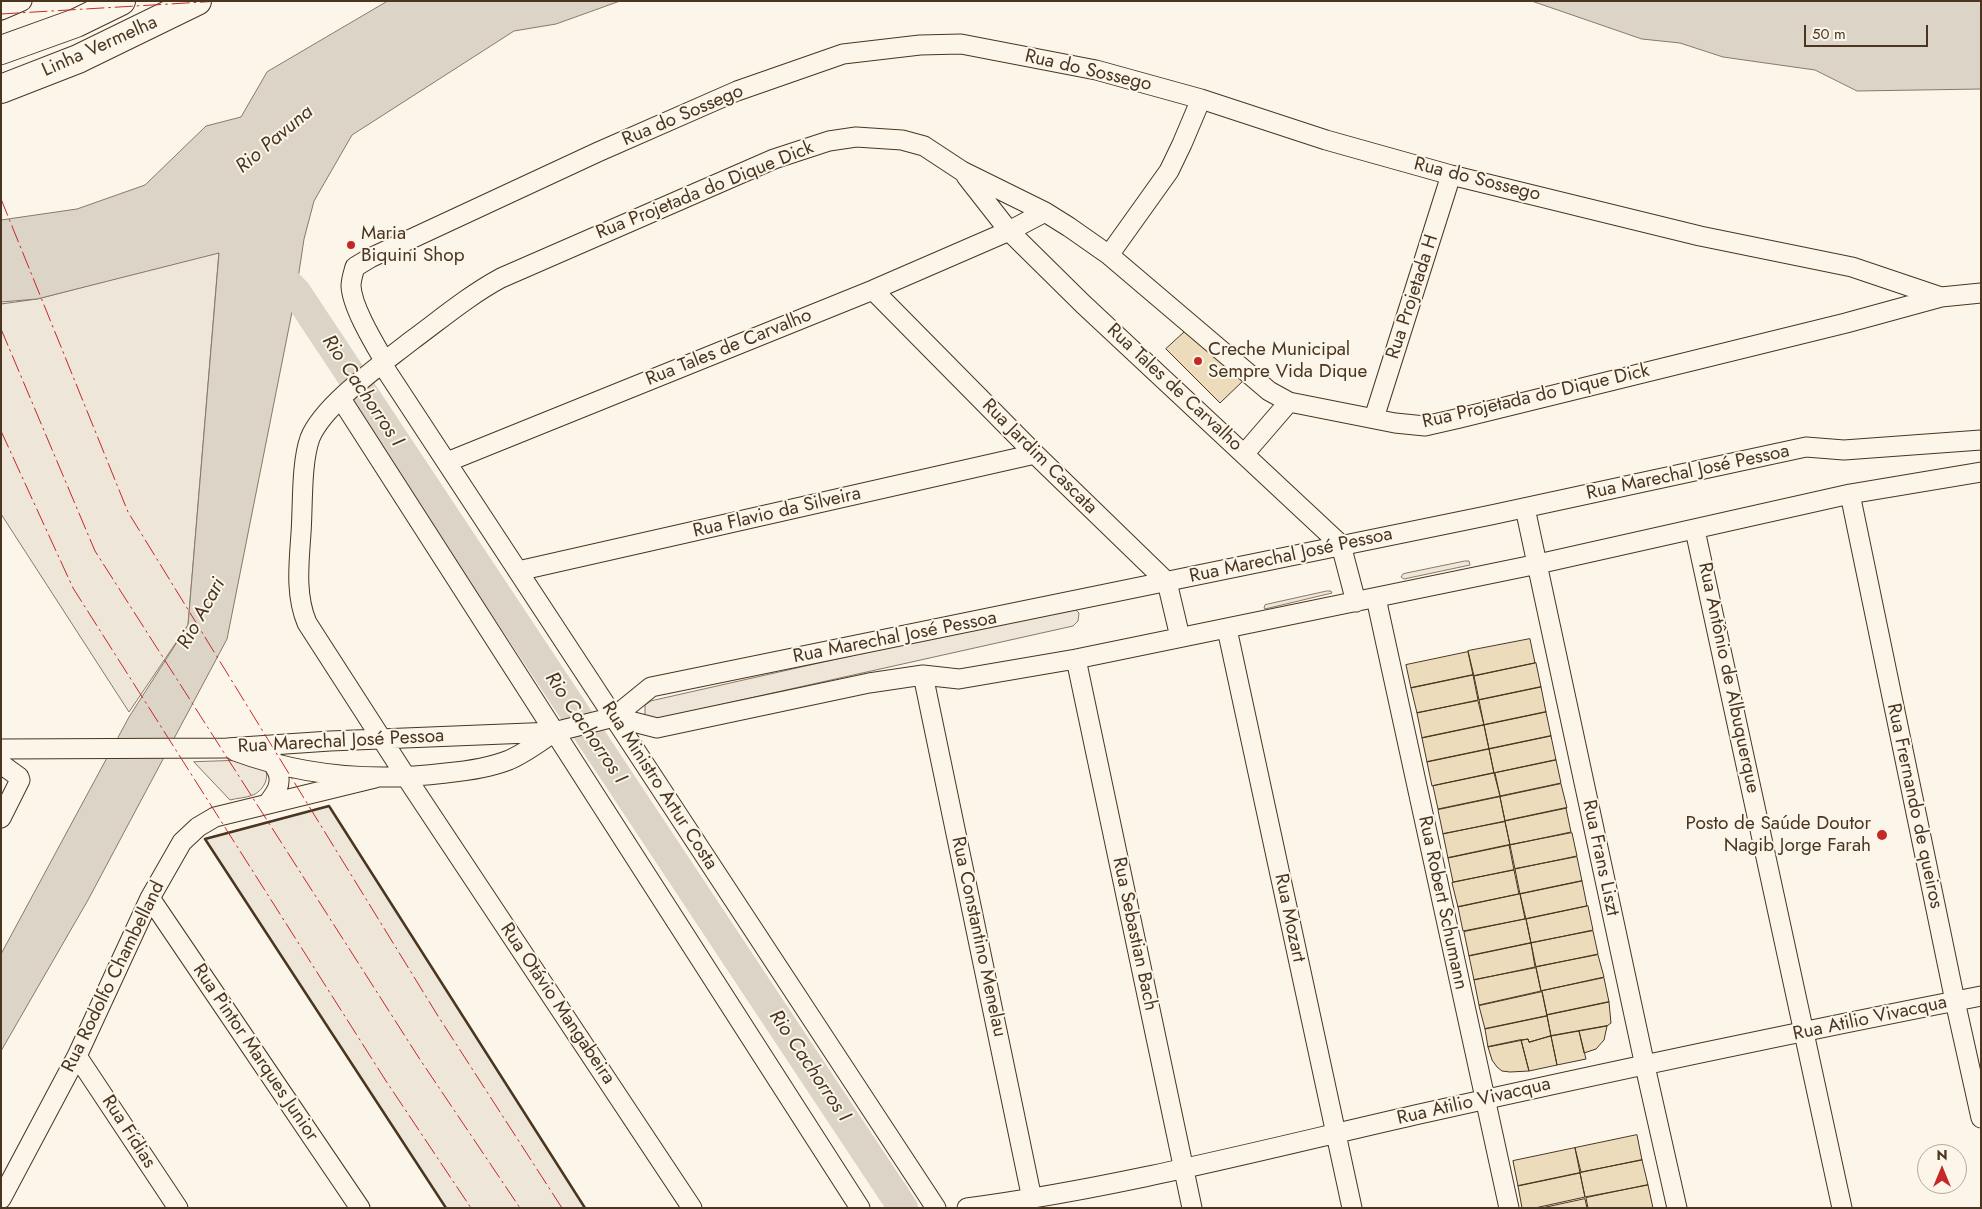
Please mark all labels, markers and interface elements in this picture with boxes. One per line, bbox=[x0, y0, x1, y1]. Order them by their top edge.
street label: Linha Vermelha bbox=[39, 11, 161, 83]
scale bar bbox=[1807, 15, 1931, 47]
text: 50 m bbox=[1812, 23, 1846, 45]
street label: Rua do Sossego bbox=[1022, 45, 1154, 97]
street label: Rua do Sossego bbox=[619, 80, 747, 152]
water label: Rio Pavuna bbox=[231, 101, 319, 179]
street label: Rua Projetada do Dique Dick bbox=[593, 137, 817, 245]
street label: Rua do Sossego bbox=[1411, 153, 1543, 207]
place label: Maria Biquini Shop bbox=[361, 223, 464, 267]
street label: Rua Projetada H bbox=[1382, 232, 1444, 362]
marker: Maria Biquini Shop bbox=[345, 239, 357, 251]
street label: Rua Tales de Carvalho bbox=[643, 304, 815, 392]
street label: Rua Tales de Carvalho bbox=[1102, 319, 1246, 457]
water label: Rio Cachorros I bbox=[316, 331, 408, 451]
place label: Creche Municipal Sempre Vida Dique bbox=[1208, 339, 1367, 383]
marker: Creche Municipal Sempre Vida Dique bbox=[1192, 355, 1204, 367]
street label: Rua Projetada do Dique Dick bbox=[1420, 360, 1652, 434]
street label: Rua Jardim Cascata bbox=[977, 395, 1101, 519]
street label: Rua Marechal José Pessoa bbox=[1584, 440, 1792, 506]
street label: Rua Flavio da Silveira bbox=[691, 483, 863, 543]
street label: Rua Marechal José Pessoa bbox=[1187, 523, 1395, 589]
street label: Rua Antônio de Albuquerque bbox=[1692, 561, 1764, 795]
water label: Rio Acari bbox=[173, 574, 231, 654]
street label: Rua Marechal José Pessoa bbox=[791, 607, 999, 669]
water label: Rio Cachorros I bbox=[539, 668, 631, 788]
street label: Rua Ministro Artur Costa bbox=[596, 698, 722, 874]
street label: Rua Frernando de queiros bbox=[1881, 701, 1947, 911]
street label: Rua Marechal José Pessoa bbox=[237, 725, 445, 759]
street label: Rua Frans Liszt bbox=[1577, 798, 1623, 918]
place label: Posto de Saúde Doutor Nagib Jorge Farah bbox=[1686, 813, 1871, 857]
street label: Rua Robert Schumann bbox=[1412, 814, 1472, 992]
marker: Posto de Saúde Doutor Nagib Jorge Farah bbox=[1875, 828, 1889, 842]
street label: Rua Constantino Menelau bbox=[946, 835, 1010, 1039]
street label: Rua Sebastian Bach bbox=[1107, 855, 1161, 1013]
street label: Rua Mozart bbox=[1269, 872, 1309, 964]
street label: Rua Rodolfo Chambelland bbox=[58, 878, 170, 1076]
street label: Rua Otávio Mangabeira bbox=[495, 919, 619, 1089]
street label: Rua Pintor Marques Junior bbox=[187, 960, 323, 1146]
street label: Rua Atilio Vivacqua bbox=[1791, 992, 1949, 1046]
water label: Rio Cachorros I bbox=[763, 1006, 855, 1126]
street label: Rua Atilio Vivacqua bbox=[1395, 1073, 1553, 1131]
street label: Rua Fídias bbox=[96, 1091, 160, 1173]
north arrow bbox=[1917, 1144, 1967, 1194]
text: N bbox=[1936, 1145, 1948, 1165]

